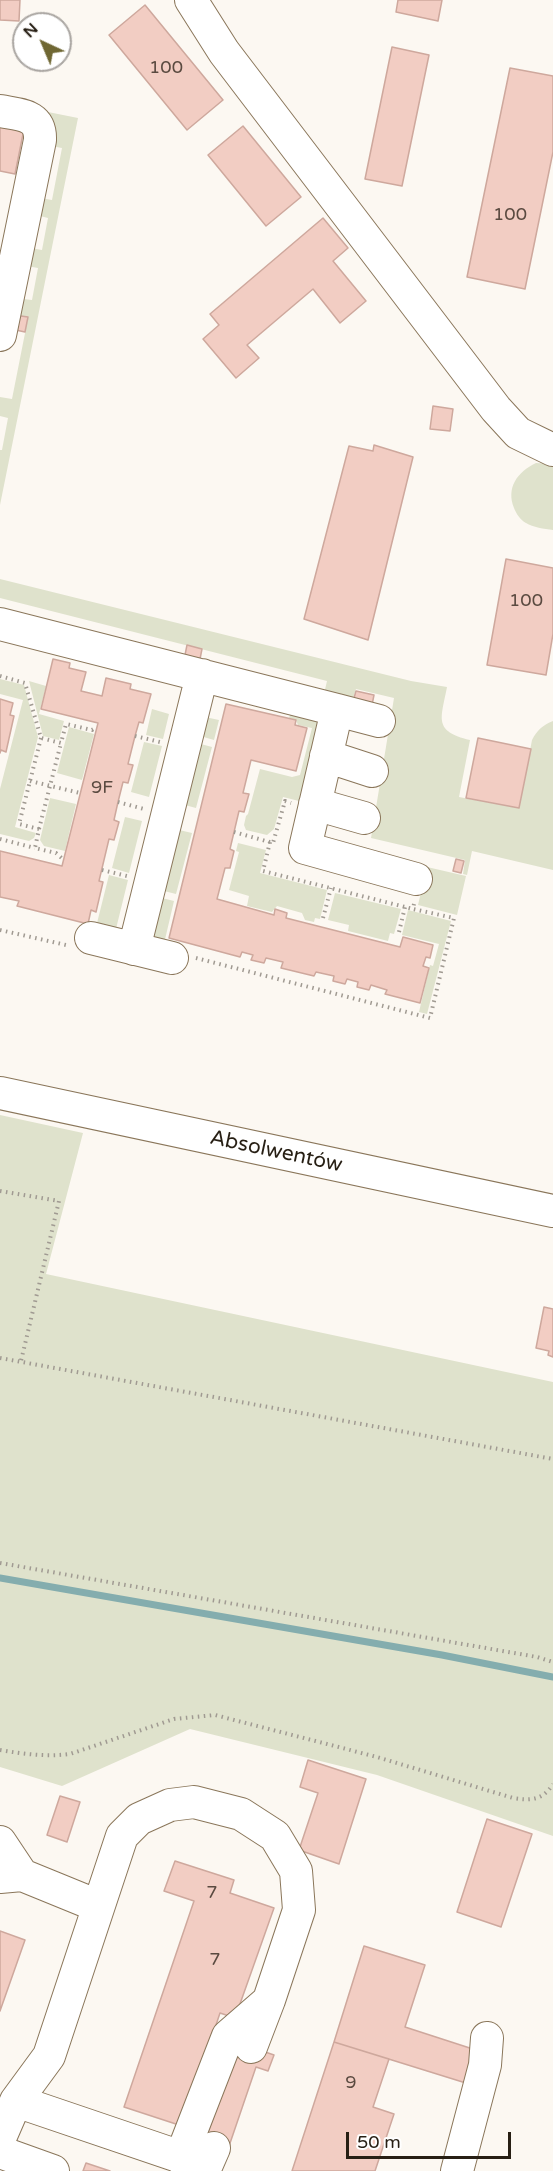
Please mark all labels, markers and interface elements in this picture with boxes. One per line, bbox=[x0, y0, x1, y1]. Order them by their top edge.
north arrow bbox=[12, 12, 72, 72]
text: N bbox=[19, 19, 42, 42]
house number: 100 bbox=[149, 57, 183, 79]
house number: 100 bbox=[493, 204, 527, 226]
house number: 100 bbox=[509, 590, 543, 612]
house number: 9F bbox=[91, 777, 113, 799]
street label: Absolwentów bbox=[207, 1126, 345, 1178]
house number: 7 bbox=[206, 1882, 218, 1904]
house number: 7 bbox=[209, 1949, 221, 1971]
house number: 9 bbox=[345, 2072, 357, 2094]
scale bar bbox=[349, 2120, 514, 2158]
text: 50 m bbox=[357, 2131, 401, 2153]

